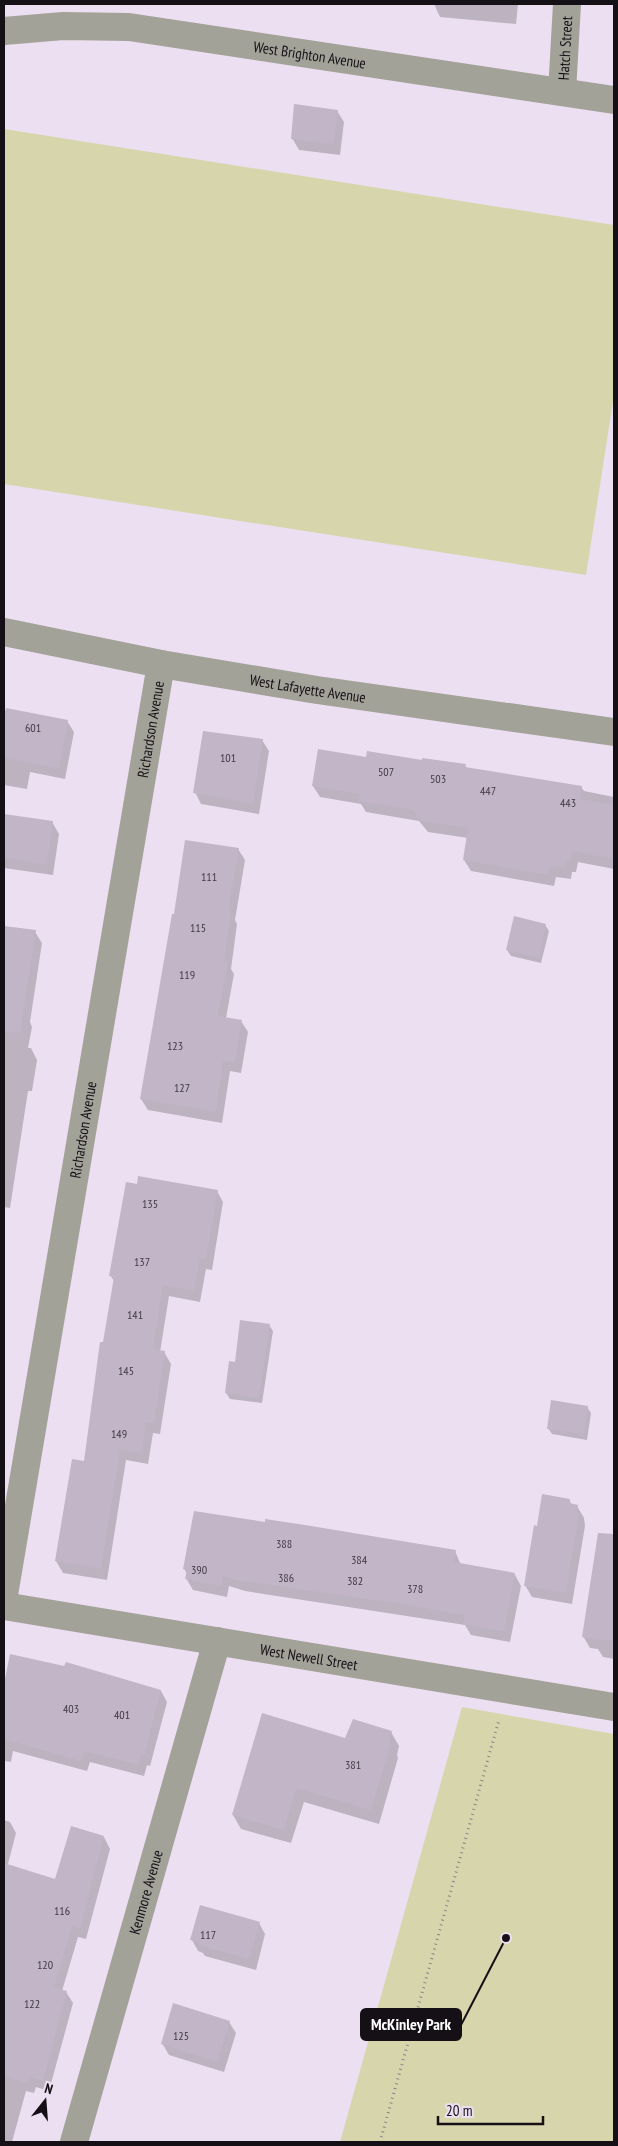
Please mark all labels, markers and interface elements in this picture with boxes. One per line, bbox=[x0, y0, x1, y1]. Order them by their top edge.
street label: Hatch Street bbox=[553, 15, 576, 81]
street label: West Brighton Avenue bbox=[252, 36, 367, 72]
street label: West Lafayette Avenue bbox=[248, 669, 367, 706]
street label: Richardson Avenue bbox=[132, 679, 168, 779]
house number: 601 bbox=[25, 720, 41, 735]
house number: 101 bbox=[220, 750, 236, 765]
house number: 507 bbox=[378, 764, 394, 779]
house number: 503 bbox=[430, 771, 446, 786]
house number: 447 bbox=[480, 783, 496, 798]
house number: 443 bbox=[560, 795, 576, 810]
house number: 111 bbox=[201, 869, 217, 884]
house number: 115 bbox=[190, 920, 206, 935]
house number: 119 bbox=[179, 967, 195, 982]
house number: 123 bbox=[167, 1038, 183, 1053]
street label: Richardson Avenue bbox=[65, 1080, 100, 1179]
house number: 127 bbox=[174, 1080, 190, 1095]
house number: 135 bbox=[142, 1196, 158, 1211]
house number: 137 bbox=[134, 1254, 150, 1269]
house number: 141 bbox=[127, 1307, 143, 1322]
house number: 145 bbox=[118, 1363, 134, 1378]
house number: 149 bbox=[111, 1426, 127, 1441]
house number: 388 bbox=[276, 1536, 292, 1551]
house number: 384 bbox=[351, 1552, 368, 1567]
house number: 390 bbox=[191, 1562, 207, 1577]
house number: 386 bbox=[278, 1570, 294, 1585]
house number: 382 bbox=[347, 1573, 363, 1588]
house number: 378 bbox=[407, 1581, 423, 1596]
street label: West Newell Street bbox=[259, 1639, 359, 1674]
house number: 403 bbox=[63, 1701, 79, 1716]
house number: 401 bbox=[114, 1707, 130, 1722]
house number: 381 bbox=[345, 1757, 361, 1772]
street label: Kenmore Avenue bbox=[124, 1848, 166, 1936]
house number: 116 bbox=[54, 1903, 70, 1918]
house number: 117 bbox=[200, 1927, 216, 1942]
house number: 120 bbox=[37, 1957, 53, 1972]
house number: 122 bbox=[24, 1996, 40, 2011]
callout: McKinley Park bbox=[361, 2009, 461, 2040]
text: McKinley Park bbox=[371, 2014, 452, 2034]
house number: 125 bbox=[173, 2028, 189, 2043]
north arrow bbox=[20, 2076, 70, 2126]
text: N bbox=[43, 2079, 55, 2098]
scale bar bbox=[438, 2094, 543, 2126]
text: 20 m bbox=[446, 2101, 472, 2120]

